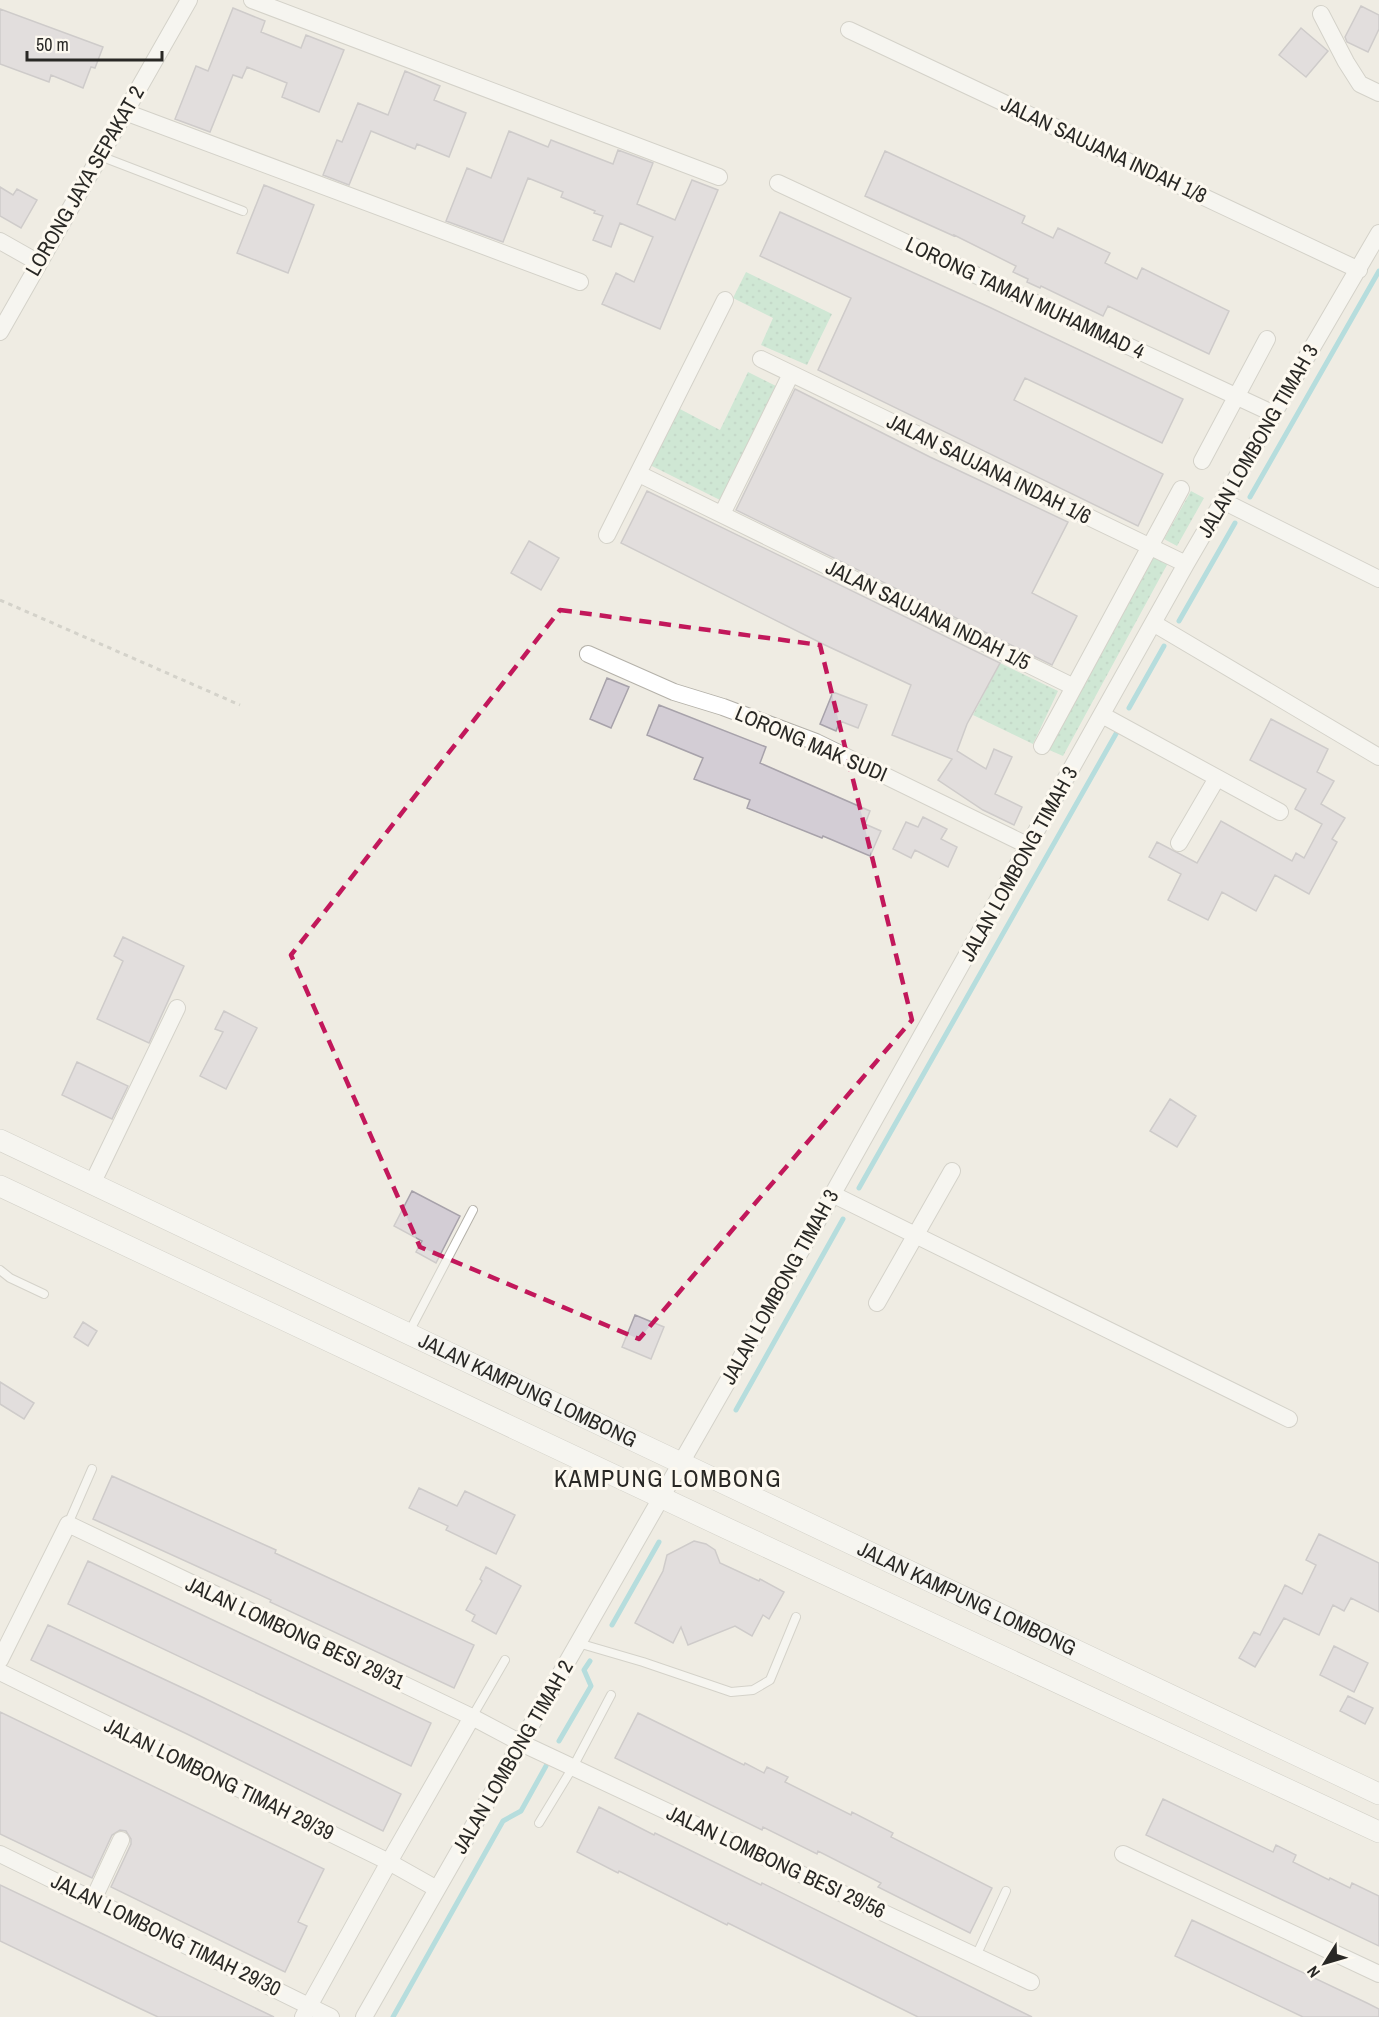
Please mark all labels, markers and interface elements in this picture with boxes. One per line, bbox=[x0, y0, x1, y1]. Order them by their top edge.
scale bar bbox=[27, 24, 162, 62]
text: 50 m bbox=[36, 32, 69, 57]
street label: LORONG JAYA SEPAKAT 2 bbox=[18, 80, 151, 281]
street label: JALAN SAUJANA INDAH 1/8 bbox=[997, 89, 1212, 210]
street label: LORONG TAMAN MUHAMMAD 4 bbox=[901, 229, 1150, 366]
street label: JALAN LOMBONG TIMAH 3 bbox=[1190, 339, 1325, 543]
street label: JALAN SAUJANA INDAH 1/6 bbox=[882, 406, 1096, 531]
street label: JALAN SAUJANA INDAH 1/5 bbox=[821, 552, 1035, 677]
street label: LORONG MAK SUDI bbox=[731, 698, 892, 789]
street label: JALAN LOMBONG TIMAH 3 bbox=[953, 761, 1084, 966]
street label: JALAN LOMBONG TIMAH 3 bbox=[714, 1184, 845, 1389]
street label: JALAN KAMPUNG LOMBONG bbox=[414, 1326, 642, 1454]
district label: KAMPUNG LOMBONG bbox=[554, 1462, 782, 1494]
street label: JALAN KAMPUNG LOMBONG bbox=[853, 1534, 1081, 1662]
street label: JALAN LOMBONG BESI 29/31 bbox=[181, 1569, 410, 1696]
street label: JALAN LOMBONG TIMAH 2 bbox=[445, 1655, 580, 1859]
street label: JALAN LOMBONG TIMAH 29/39 bbox=[99, 1710, 339, 1847]
street label: JALAN LOMBONG BESI 29/56 bbox=[662, 1798, 890, 1925]
street label: JALAN LOMBONG TIMAH 29/30 bbox=[46, 1866, 286, 2003]
north arrow bbox=[1295, 1933, 1355, 1993]
text: N bbox=[1301, 1962, 1325, 1982]

